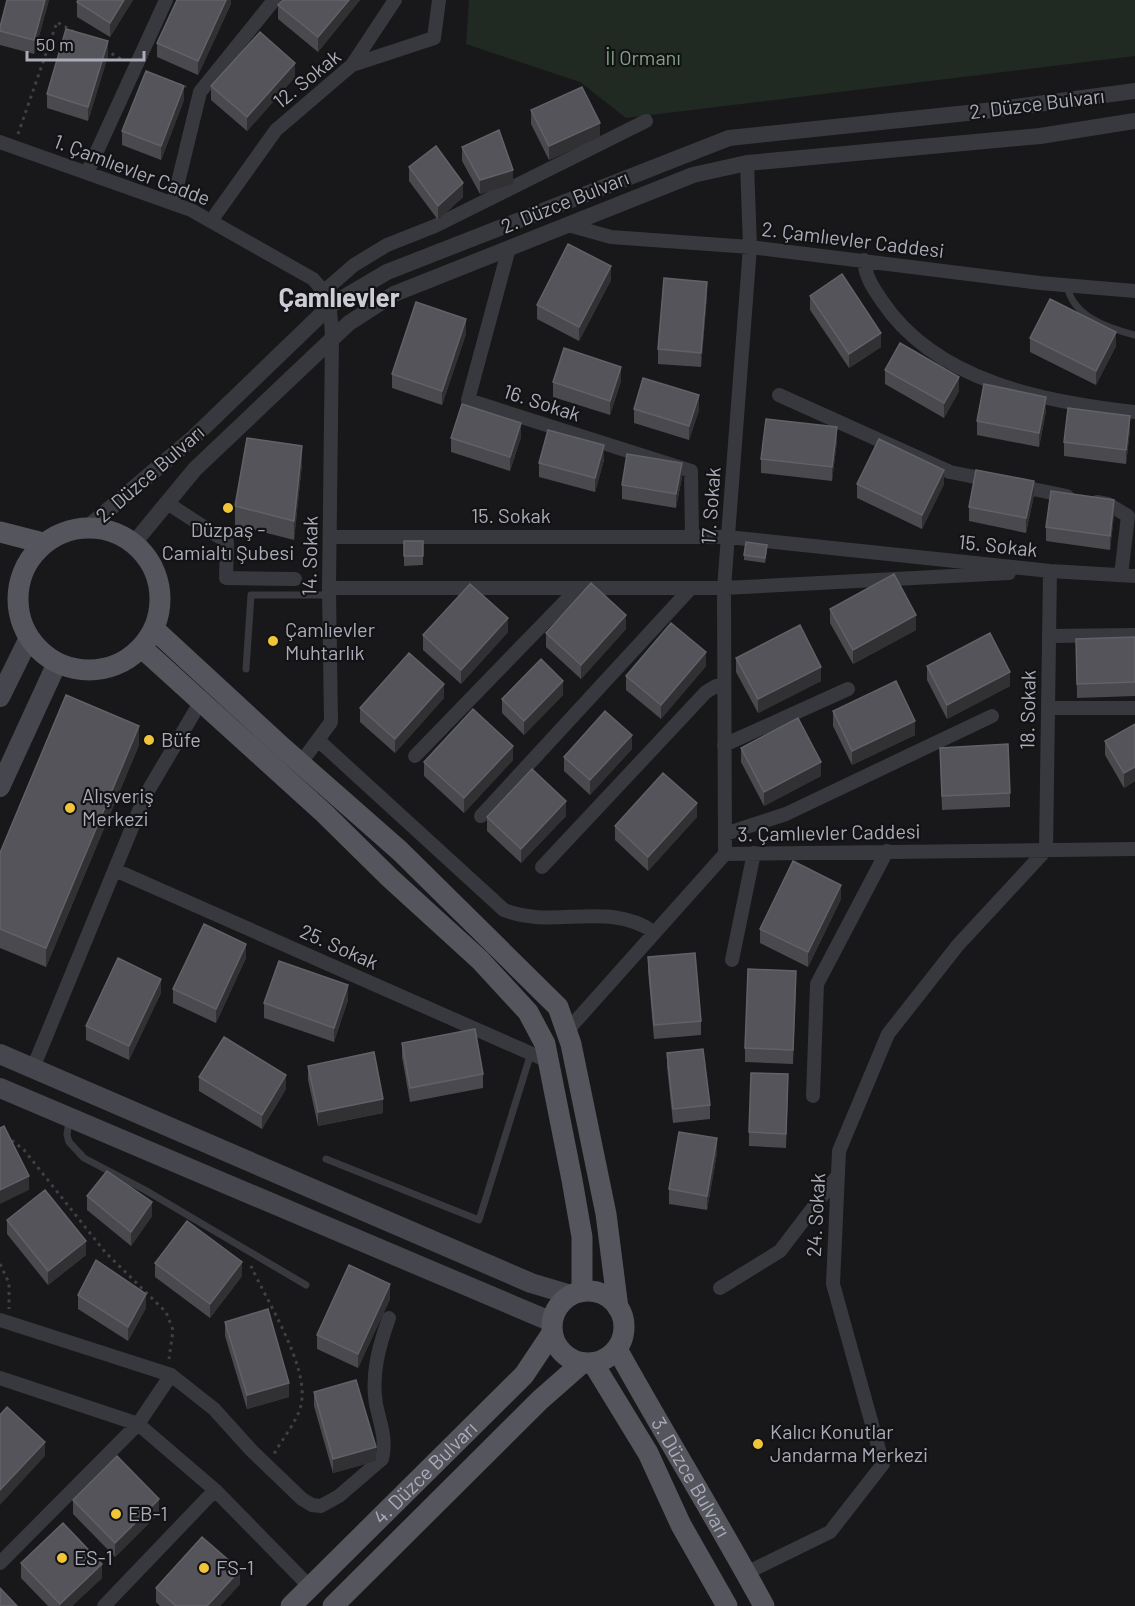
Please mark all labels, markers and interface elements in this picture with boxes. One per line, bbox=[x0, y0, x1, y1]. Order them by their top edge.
scale bar bbox=[27, 24, 144, 62]
text: 50 m bbox=[36, 33, 74, 55]
street label: 12. Sokak bbox=[268, 44, 345, 113]
park label: İl Ormanı bbox=[605, 45, 681, 69]
street label: 2. Düzce Bulvarı bbox=[968, 83, 1106, 123]
street label: 1. Çamlıevler Cadde bbox=[51, 128, 214, 210]
street label: 2. Düzce Bulvarı bbox=[497, 165, 632, 238]
street label: 2. Çamlıevler Caddesi bbox=[761, 216, 946, 262]
district label: Çamlıevler bbox=[278, 281, 400, 312]
street label: 16. Sokak bbox=[501, 378, 584, 426]
street label: 2. Düzce Bulvarı bbox=[90, 420, 208, 527]
street label: 17. Sokak bbox=[695, 466, 725, 546]
marker: Düzpaş - Camialtı Şubesi bbox=[221, 501, 235, 515]
street label: 15. Sokak bbox=[471, 503, 551, 527]
street label: 14. Sokak bbox=[296, 516, 322, 596]
place label: Düzpaş - Camialtı Şubesi bbox=[162, 517, 294, 564]
street label: 15. Sokak bbox=[957, 529, 1039, 561]
place label: Çamlıevler Muhtarlık bbox=[285, 617, 375, 664]
marker: Çamlıevler Muhtarlık bbox=[266, 634, 280, 648]
street label: 18. Sokak bbox=[1014, 670, 1040, 750]
place label: Büfe bbox=[161, 727, 201, 751]
marker: Büfe bbox=[142, 733, 156, 747]
place label: Alışveriş Merkezi bbox=[82, 783, 154, 830]
marker: Alışveriş Merkezi bbox=[63, 801, 77, 815]
street label: 3. Çamlıevler Caddesi bbox=[737, 818, 921, 846]
street label: 25. Sokak bbox=[297, 918, 382, 974]
street label: 24. Sokak bbox=[801, 1172, 829, 1258]
street label: 3. Düzce Bulvarı bbox=[647, 1412, 736, 1541]
street label: 4. Düzce Bulvarı bbox=[368, 1416, 481, 1529]
place label: Kalıcı Konutlar Jandarma Merkezi bbox=[770, 1419, 928, 1466]
marker: Kalıcı Konutlar Jandarma Merkezi bbox=[751, 1437, 765, 1451]
place label: EB-1 bbox=[128, 1501, 168, 1525]
marker: EB-1 bbox=[109, 1507, 123, 1521]
place label: ES-1 bbox=[74, 1545, 113, 1569]
marker: ES-1 bbox=[55, 1551, 69, 1565]
place label: FS-1 bbox=[216, 1555, 254, 1579]
marker: FS-1 bbox=[197, 1561, 211, 1575]

